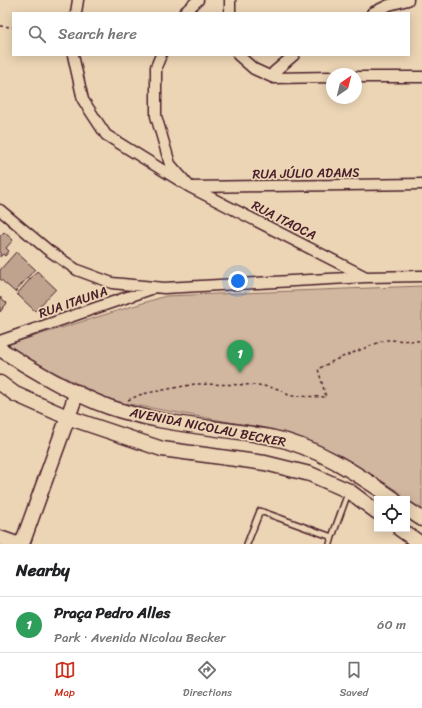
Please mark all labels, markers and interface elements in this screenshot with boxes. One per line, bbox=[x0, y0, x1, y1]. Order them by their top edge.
search box bbox=[12, 12, 410, 56]
text: Search here bbox=[58, 21, 137, 47]
icon: search bbox=[26, 23, 48, 45]
north arrow bbox=[326, 68, 362, 104]
street label: RUA JÚLIO ADAMS bbox=[252, 161, 360, 185]
street label: RUA ITAOCA bbox=[248, 194, 320, 246]
your location bbox=[228, 271, 248, 291]
street label: RUA ITAUNA bbox=[35, 279, 111, 325]
pin: 1 bbox=[227, 340, 253, 373]
street label: AVENIDA NICOLAU BECKER bbox=[127, 400, 288, 453]
map controls bbox=[374, 496, 410, 532]
button: locate bbox=[374, 496, 410, 532]
text: Nearby bbox=[16, 555, 70, 585]
text: Praça Pedro Alles bbox=[54, 600, 170, 626]
text: 1 bbox=[26, 613, 32, 636]
text: 60 m bbox=[377, 613, 406, 636]
text: Park · Avenida Nicolau Becker bbox=[54, 626, 226, 649]
tab: Map bbox=[54, 659, 76, 702]
tab: Directions bbox=[183, 659, 232, 702]
tab: Saved bbox=[339, 659, 368, 702]

